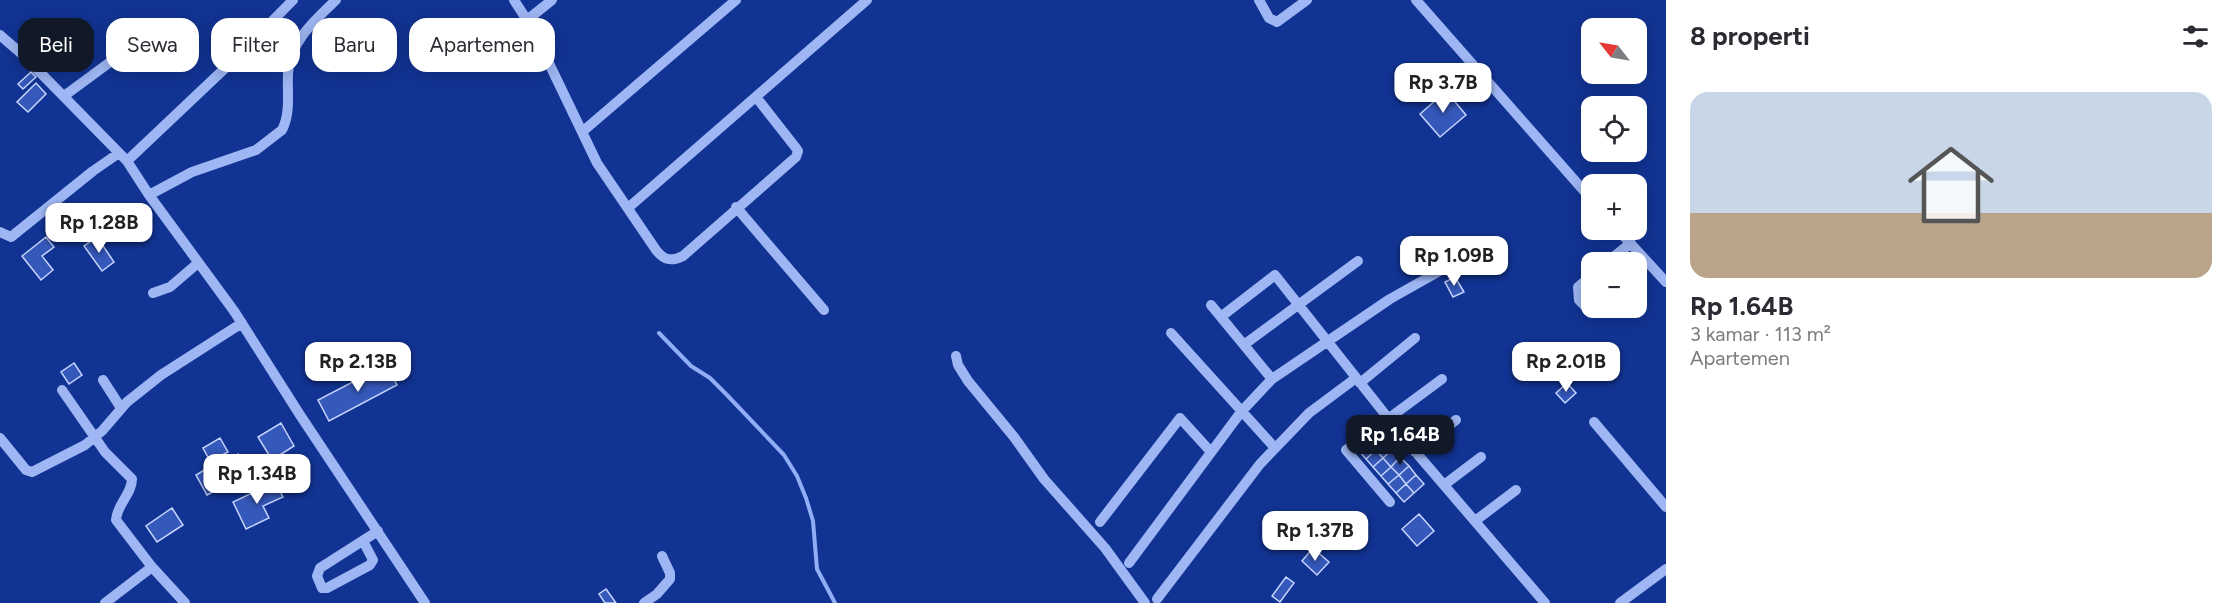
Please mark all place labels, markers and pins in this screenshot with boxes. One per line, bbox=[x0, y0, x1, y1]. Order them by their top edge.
pin: Rp 3.7B bbox=[1388, 63, 1498, 114]
pin: Rp 1.28B bbox=[37, 203, 161, 254]
pin: Rp 1.09B bbox=[1392, 236, 1516, 287]
pin: Rp 2.13B bbox=[296, 342, 420, 393]
pin: Rp 2.01B bbox=[1504, 342, 1628, 393]
pin: Rp 1.64B bbox=[1338, 415, 1462, 466]
pin: Rp 1.34B bbox=[195, 454, 319, 505]
pin: Rp 1.37B bbox=[1253, 511, 1377, 562]

